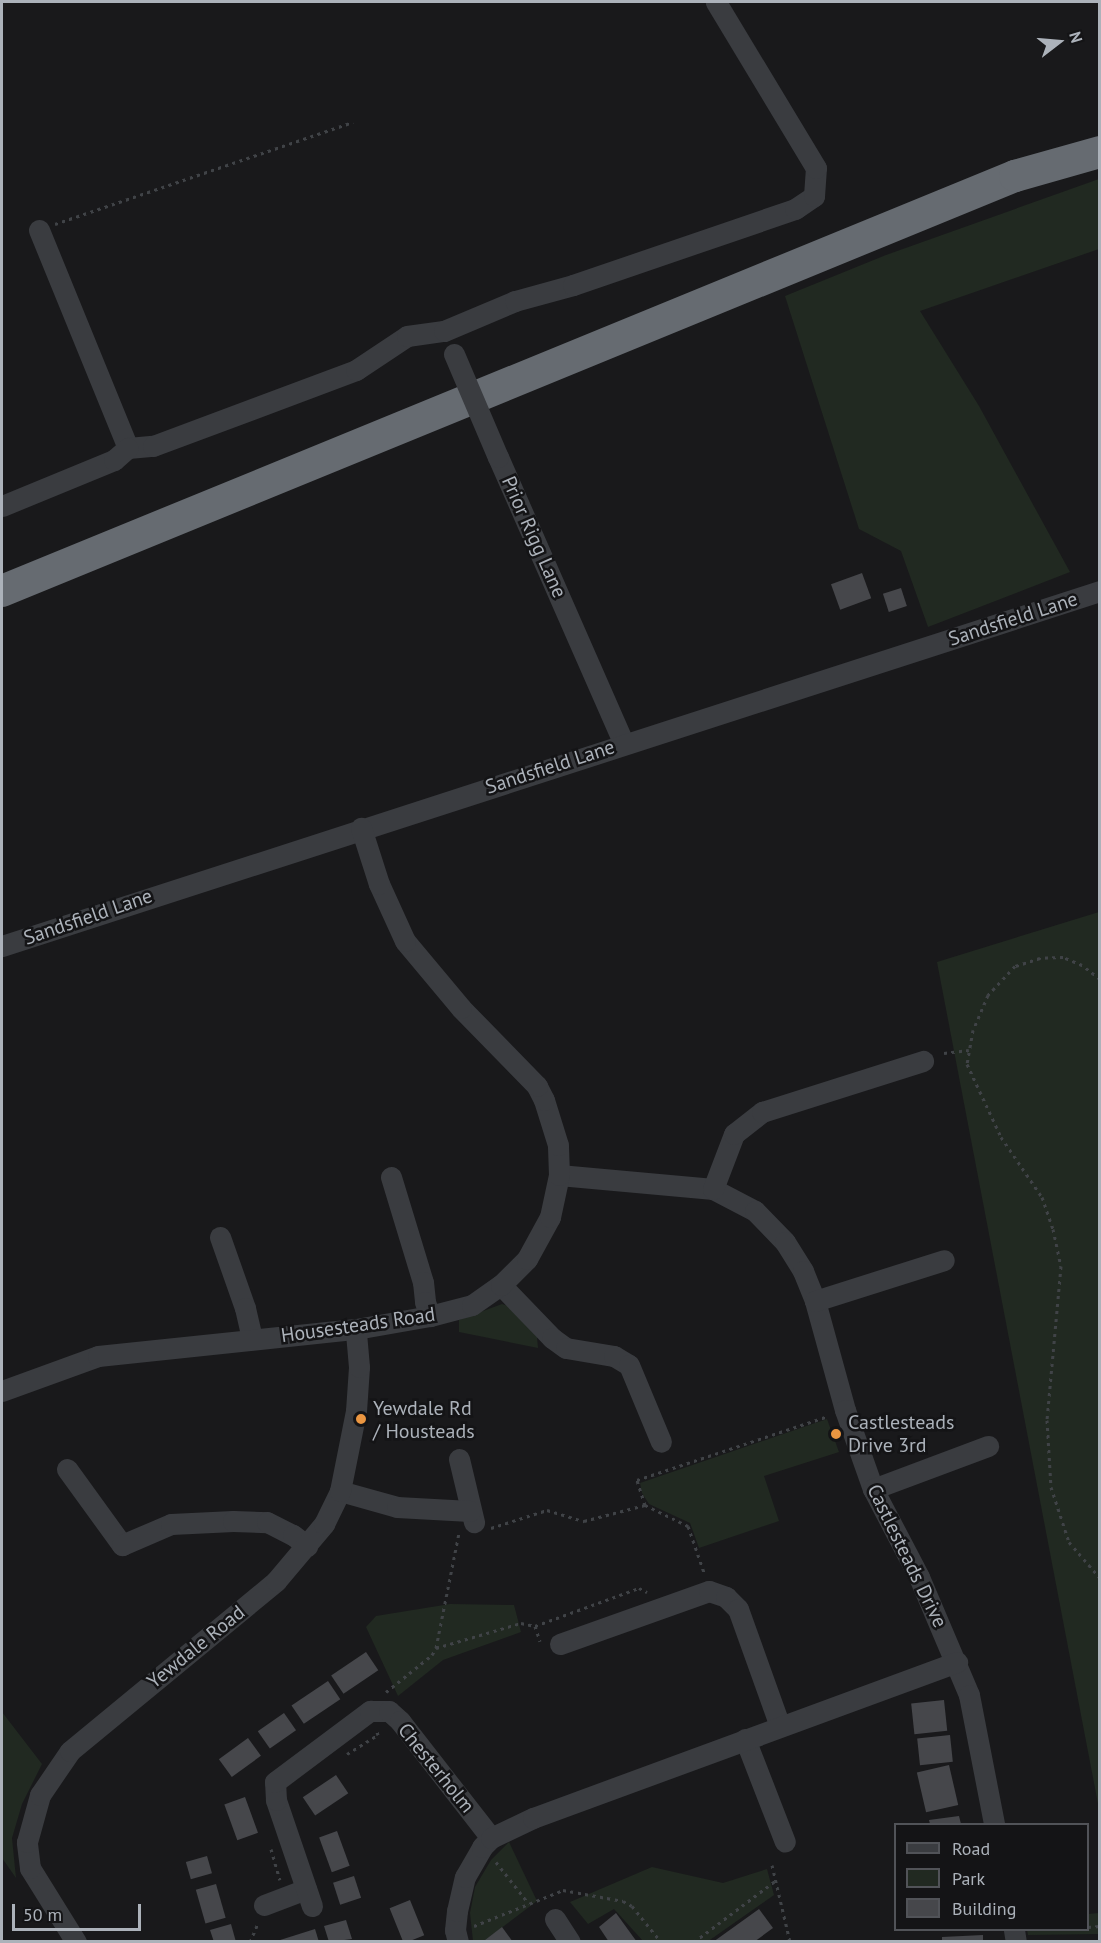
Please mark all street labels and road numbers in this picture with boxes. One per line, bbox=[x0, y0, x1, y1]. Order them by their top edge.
street label: Prior Rigg Lane bbox=[496, 472, 572, 602]
street label: Sandsfield Lane bbox=[945, 587, 1081, 651]
street label: Sandsfield Lane bbox=[482, 735, 618, 799]
street label: Sandsfield Lane bbox=[20, 884, 156, 950]
street label: Housesteads Road bbox=[279, 1302, 437, 1348]
street label: Castlesteads Drive bbox=[862, 1480, 952, 1632]
street label: Yewdale Road bbox=[142, 1600, 250, 1694]
street label: Chesterholm bbox=[393, 1718, 479, 1818]

